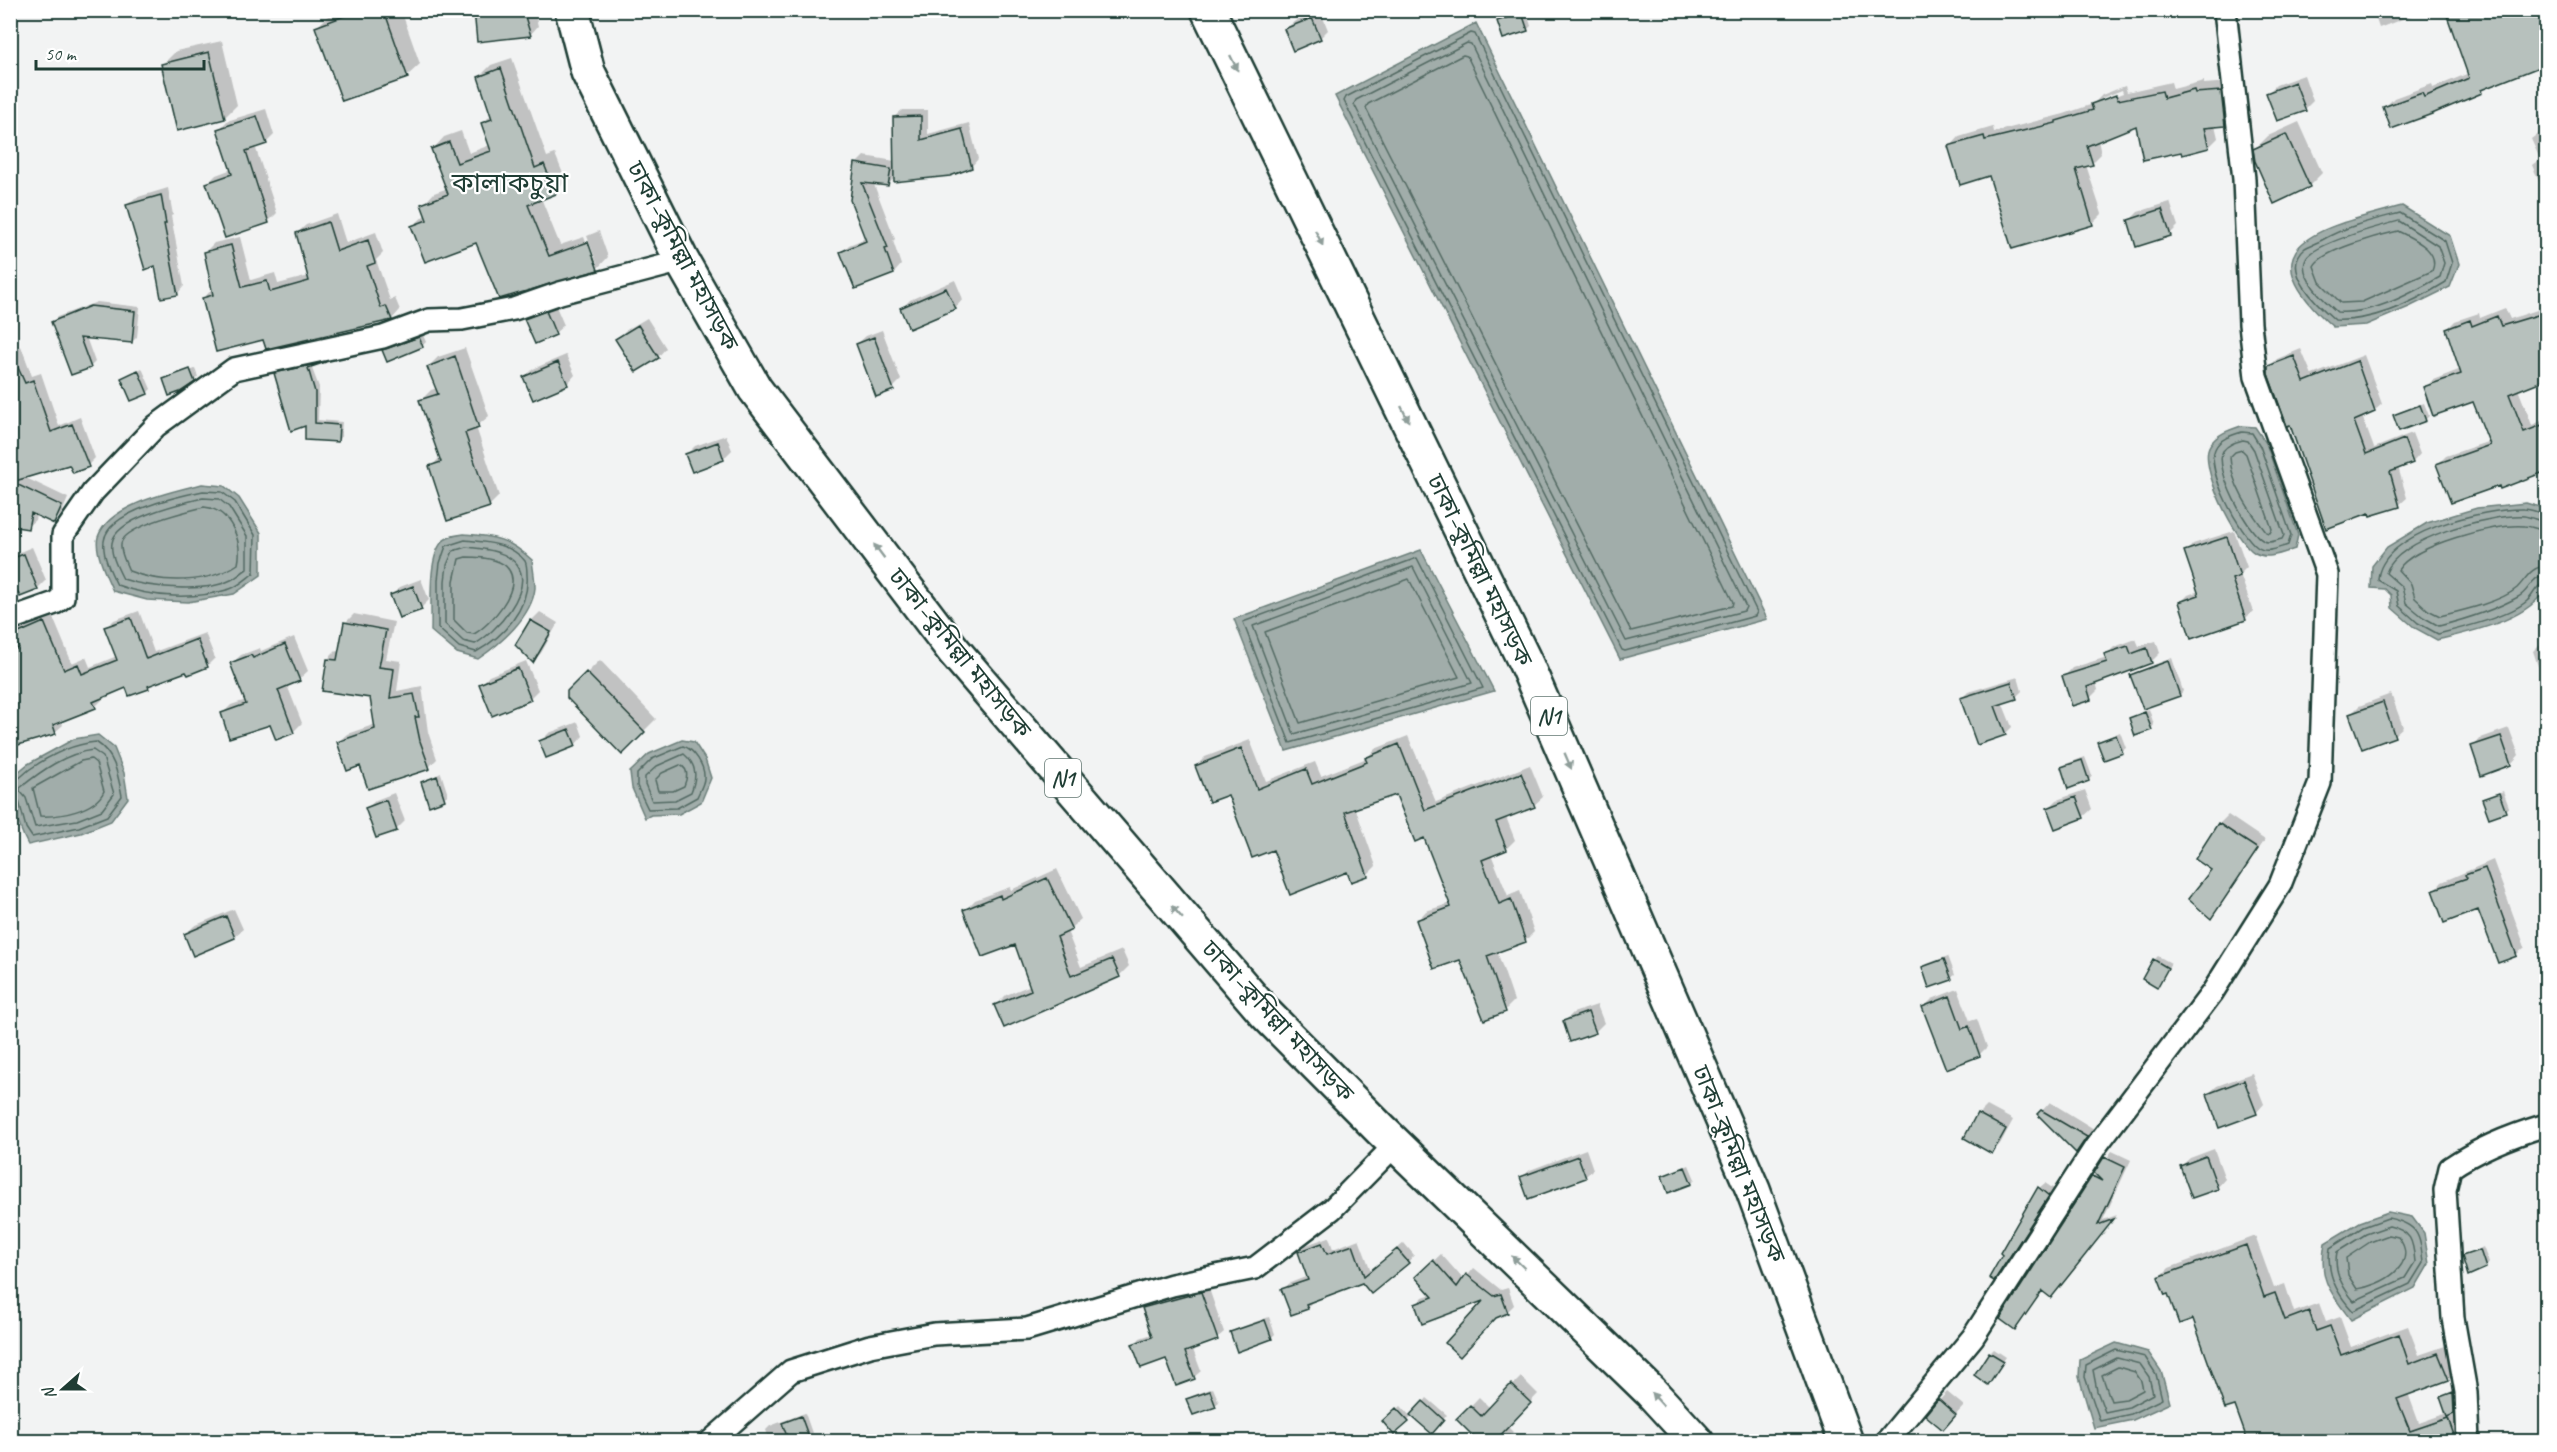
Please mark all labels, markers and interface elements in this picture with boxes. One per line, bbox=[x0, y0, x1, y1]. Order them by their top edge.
scale bar bbox=[36, 33, 204, 71]
text: 50 m bbox=[45, 43, 78, 65]
one-way arrow bbox=[1229, 55, 1239, 72]
street label: ঢাকা–কুমিল্লা মহাসড়ক bbox=[620, 155, 746, 356]
district label: কালাকচুয়া bbox=[451, 166, 569, 200]
one-way arrow bbox=[1315, 230, 1324, 247]
one-way arrow bbox=[1400, 405, 1409, 422]
street label: ঢাকা–কুমিল্লা মহাসড়ক bbox=[1420, 468, 1540, 671]
one-way arrow bbox=[873, 544, 885, 559]
street label: ঢাকা–কুমিল্লা মহাসড়ক bbox=[882, 561, 1038, 744]
road number: N1 bbox=[1531, 697, 1567, 735]
one-way arrow bbox=[1564, 752, 1573, 770]
road number: N1 bbox=[1045, 759, 1081, 797]
one-way arrow bbox=[1171, 905, 1184, 920]
street label: ঢাকা–কুমিল্লা মহাসড়ক bbox=[1195, 933, 1361, 1108]
street label: ঢাকা–কুমিল্লা মহাসড়ক bbox=[1685, 1060, 1792, 1267]
one-way arrow bbox=[1511, 1256, 1525, 1270]
north arrow bbox=[33, 1359, 93, 1419]
text: N bbox=[38, 1383, 61, 1402]
one-way arrow bbox=[1650, 1391, 1664, 1406]

